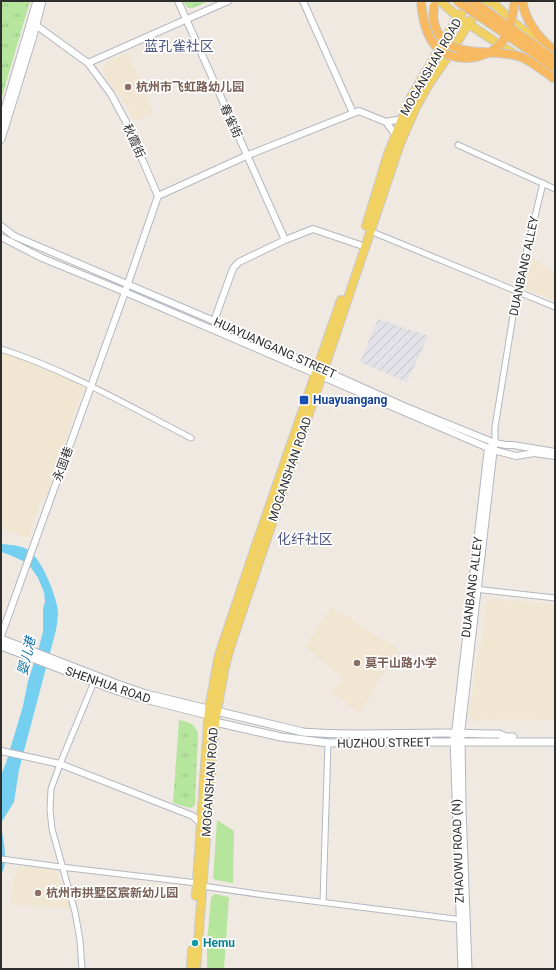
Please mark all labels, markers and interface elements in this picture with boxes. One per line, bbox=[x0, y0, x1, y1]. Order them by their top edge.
street label: MOGANSHAN ROAD bbox=[398, 16, 465, 118]
district label: 蓝孔雀社区 bbox=[144, 38, 214, 54]
place label: 杭州市飞虹路幼儿园 bbox=[136, 80, 244, 94]
marker: 杭州市飞虹路幼儿园 bbox=[123, 82, 133, 92]
street label: 春雀街 bbox=[217, 102, 245, 140]
street label: 秋霞街 bbox=[120, 122, 148, 160]
street label: DUANBANG ALLEY bbox=[507, 214, 542, 317]
street label: HUAYUANGANG STREET bbox=[212, 315, 338, 381]
place label: Huayuangang bbox=[313, 393, 387, 407]
marker: Huayuangang bbox=[298, 394, 310, 406]
street label: MOGANSHAN ROAD bbox=[266, 415, 315, 523]
street label: 永固巷 bbox=[50, 445, 76, 483]
district label: 化纤社区 bbox=[277, 531, 333, 547]
street label: DUANBANG ALLEY bbox=[459, 535, 485, 638]
water label: 婴儿港 bbox=[15, 633, 39, 677]
place label: 莫干山路小学 bbox=[365, 656, 437, 670]
marker: 莫干山路小学 bbox=[352, 658, 362, 668]
street label: SHENHUA ROAD bbox=[63, 664, 153, 706]
street label: MOGANSHAN ROAD bbox=[199, 727, 221, 837]
street label: HUZHOU STREET bbox=[337, 735, 431, 751]
street label: ZHAOWU ROAD (N) bbox=[449, 799, 467, 903]
place label: 杭州市拱墅区宸新幼儿园 bbox=[46, 886, 178, 900]
marker: 杭州市拱墅区宸新幼儿园 bbox=[33, 888, 43, 898]
place label: Hemu bbox=[203, 936, 235, 950]
marker: Hemu bbox=[190, 938, 200, 948]

